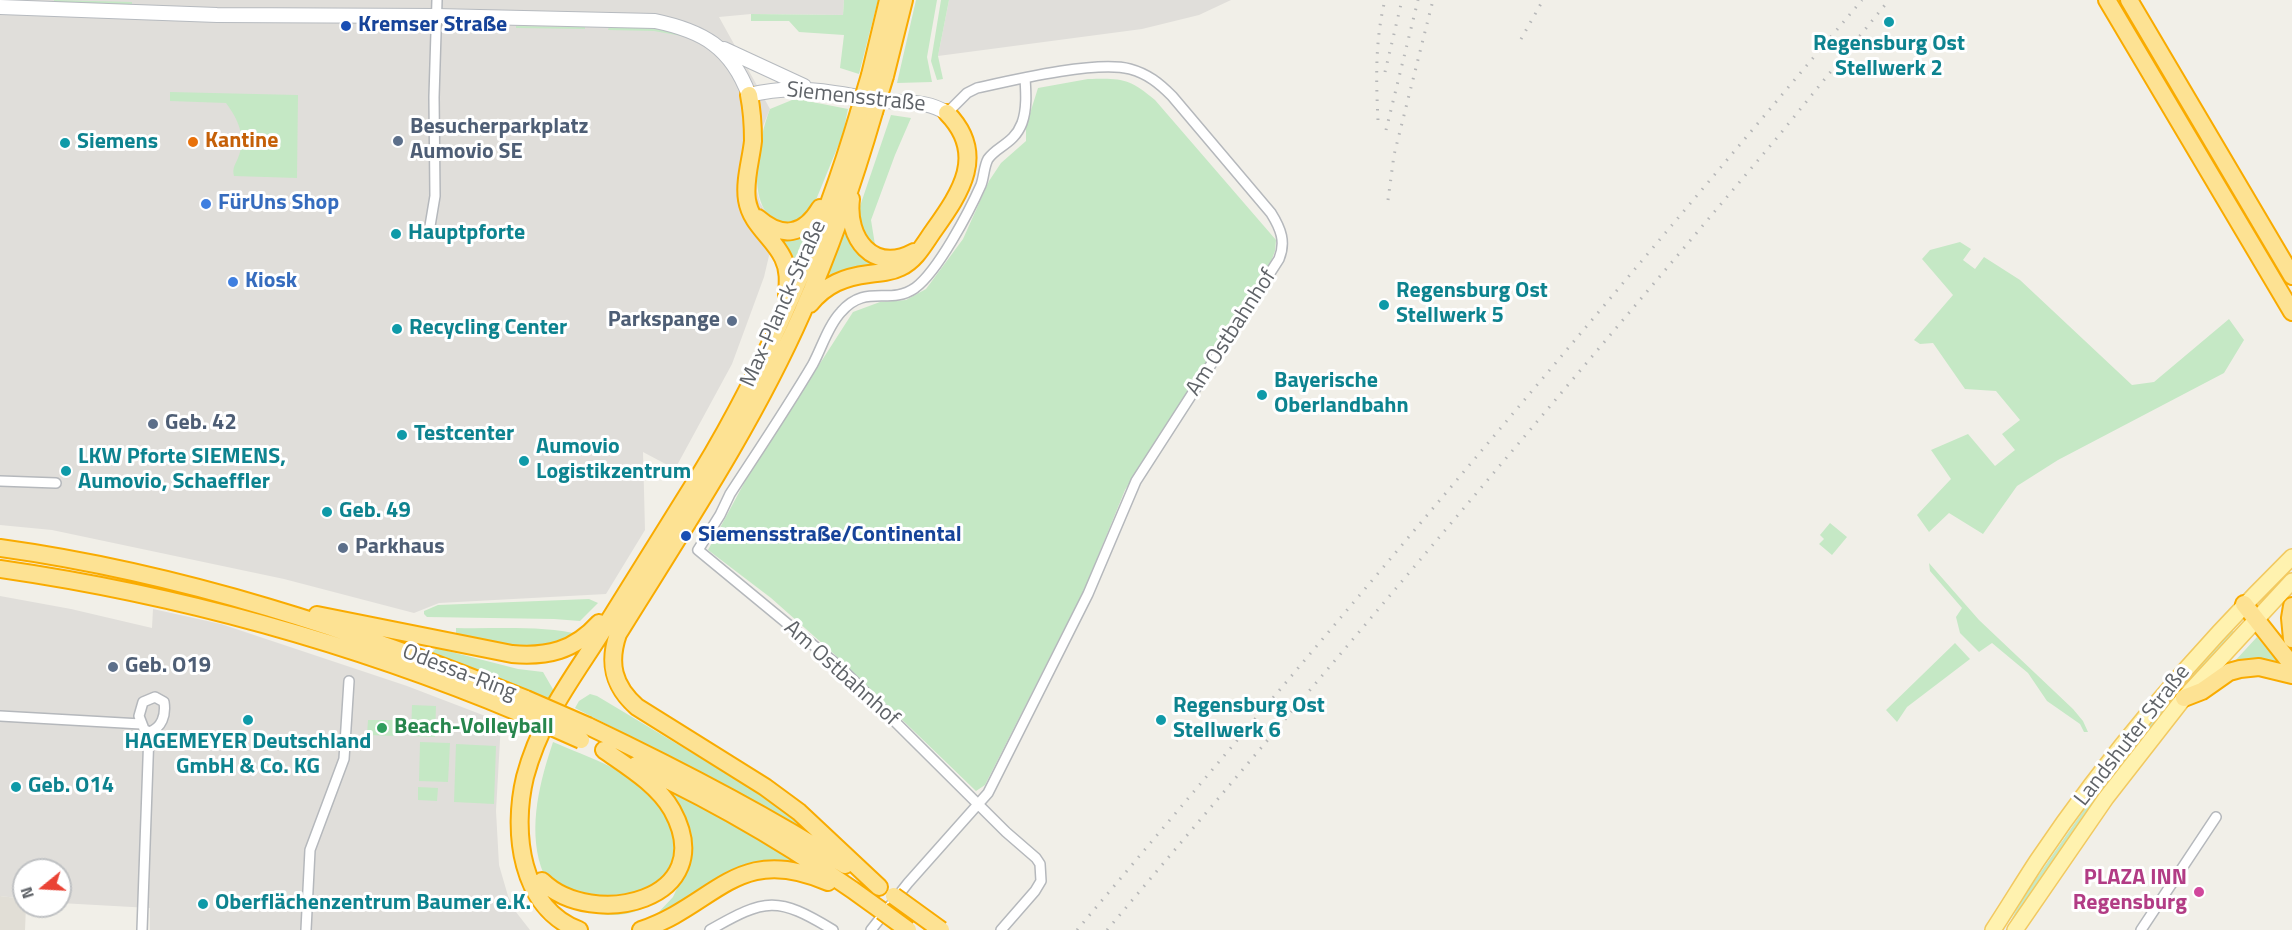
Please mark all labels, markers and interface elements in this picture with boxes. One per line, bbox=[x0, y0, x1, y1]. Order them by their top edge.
place label: Kremser Straße bbox=[358, 13, 507, 39]
marker: Regensburg Ost Stellwerk 2 bbox=[1882, 15, 1896, 29]
marker: Kremser Straße bbox=[339, 19, 353, 33]
place label: Regensburg Ost Stellwerk 2 bbox=[1813, 32, 1965, 84]
street label: Siemensstraße bbox=[785, 78, 927, 118]
place label: Besucherparkplatz Aumovio SE bbox=[410, 115, 588, 166]
place label: Kantine bbox=[205, 129, 278, 155]
place label: Siemens bbox=[77, 130, 158, 156]
marker: Besucherparkplatz Aumovio SE bbox=[391, 134, 405, 148]
marker: Kantine bbox=[186, 135, 200, 149]
marker: Siemens bbox=[58, 136, 72, 150]
place label: FürUns Shop bbox=[218, 191, 339, 217]
marker: FürUns Shop bbox=[199, 197, 213, 211]
street label: Max-Planck-Straße bbox=[735, 217, 833, 391]
place label: Hauptpforte bbox=[408, 221, 525, 247]
marker: Hauptpforte bbox=[389, 227, 403, 241]
street label: Am Ostbahnhof bbox=[1181, 265, 1283, 401]
place label: Kiosk bbox=[245, 269, 297, 295]
marker: Kiosk bbox=[226, 275, 240, 289]
place label: Regensburg Ost Stellwerk 5 bbox=[1396, 279, 1548, 330]
marker: Regensburg Ost Stellwerk 5 bbox=[1377, 298, 1391, 312]
place label: Parkspange bbox=[608, 308, 720, 334]
marker: Parkspange bbox=[725, 314, 739, 328]
place label: Recycling Center bbox=[409, 316, 567, 342]
marker: Recycling Center bbox=[390, 322, 404, 336]
place label: Bayerische Oberlandbahn bbox=[1274, 369, 1409, 420]
marker: Bayerische Oberlandbahn bbox=[1255, 388, 1269, 402]
place label: Geb. 42 bbox=[165, 411, 237, 437]
marker: Geb. 42 bbox=[146, 417, 160, 431]
place label: Testcenter bbox=[414, 422, 514, 448]
marker: Testcenter bbox=[395, 428, 409, 442]
place label: Aumovio Logistikzentrum bbox=[536, 435, 691, 487]
place label: LKW Pforte SIEMENS, Aumovio, Schaeffler bbox=[78, 445, 286, 496]
marker: Aumovio Logistikzentrum bbox=[517, 454, 531, 468]
marker: LKW Pforte SIEMENS, Aumovio, Schaeffler bbox=[59, 464, 73, 478]
place label: Geb. 49 bbox=[339, 499, 411, 525]
marker: Geb. 49 bbox=[320, 505, 334, 519]
place label: Siemensstraße/Continental bbox=[698, 523, 962, 549]
marker: Siemensstraße/Continental bbox=[679, 529, 693, 543]
place label: Parkhaus bbox=[355, 535, 445, 561]
marker: Parkhaus bbox=[336, 541, 350, 555]
street label: Am Ostbahnhof bbox=[778, 615, 904, 733]
street label: Odessa-Ring bbox=[398, 639, 520, 707]
place label: Geb. O19 bbox=[125, 654, 211, 680]
marker: Geb. O19 bbox=[106, 660, 120, 674]
street label: Landshuter Straße bbox=[2070, 660, 2196, 812]
place label: Regensburg Ost Stellwerk 6 bbox=[1173, 694, 1325, 746]
marker: HAGEMEYER Deutschland GmbH & Co. KG bbox=[241, 713, 255, 727]
marker: Regensburg Ost Stellwerk 6 bbox=[1154, 713, 1168, 727]
place label: Beach-Volleyball bbox=[394, 715, 554, 741]
marker: Beach-Volleyball bbox=[375, 721, 389, 735]
place label: HAGEMEYER Deutschland GmbH & Co. KG bbox=[125, 730, 371, 782]
place label: Geb. O14 bbox=[28, 774, 114, 800]
marker: Geb. O14 bbox=[9, 780, 23, 794]
north arrow bbox=[12, 858, 72, 918]
place label: PLAZA INN Regensburg bbox=[2073, 866, 2187, 918]
text: N bbox=[14, 884, 40, 902]
marker: PLAZA INN Regensburg bbox=[2192, 885, 2206, 899]
place label: Oberflächenzentrum Baumer e.K. bbox=[215, 891, 531, 917]
marker: Oberflächenzentrum Baumer e.K. bbox=[196, 897, 210, 911]

